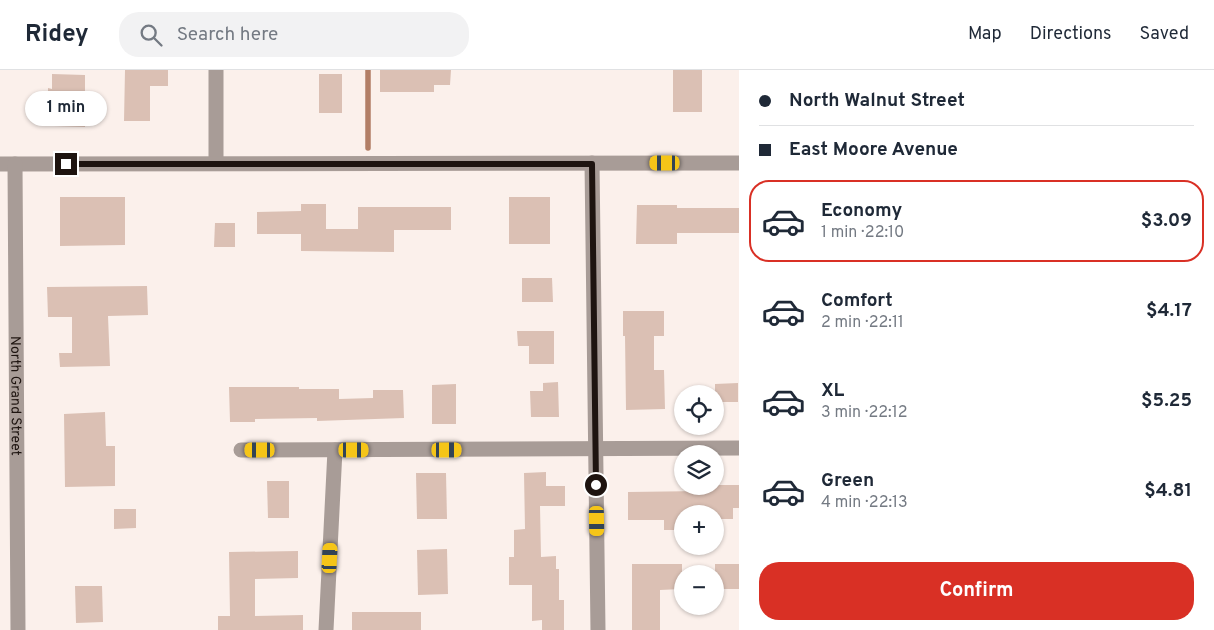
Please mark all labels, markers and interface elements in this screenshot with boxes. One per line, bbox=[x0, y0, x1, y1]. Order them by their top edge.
search box bbox=[119, 12, 469, 57]
text: Ridey bbox=[25, 20, 89, 50]
icon: search bbox=[137, 21, 165, 49]
text: Search here bbox=[177, 23, 278, 47]
text: Map bbox=[968, 23, 1002, 46]
text: Directions bbox=[1030, 23, 1112, 46]
text: Saved bbox=[1140, 23, 1189, 46]
text: North Walnut Street bbox=[789, 89, 965, 113]
callout: 1 min bbox=[25, 92, 107, 126]
text: 1 min bbox=[47, 98, 85, 118]
text: East Moore Avenue bbox=[789, 138, 958, 162]
route end bbox=[55, 153, 77, 175]
car bbox=[650, 156, 680, 171]
icon: car bbox=[761, 199, 806, 244]
text: Economy bbox=[821, 199, 902, 223]
text: $3.09 bbox=[1141, 209, 1192, 233]
text: 1 min · 22:10 bbox=[821, 223, 904, 243]
icon: car bbox=[761, 289, 806, 334]
text: Comfort bbox=[821, 289, 893, 313]
text: $4.17 bbox=[1146, 299, 1192, 323]
text: 2 min · 22:11 bbox=[821, 313, 904, 333]
street label: North Grand Street bbox=[6, 336, 24, 456]
icon: car bbox=[761, 379, 806, 424]
text: XL bbox=[821, 379, 844, 403]
map controls bbox=[674, 385, 724, 615]
button: locate bbox=[674, 385, 724, 435]
text: $5.25 bbox=[1141, 389, 1192, 413]
text: 3 min · 22:12 bbox=[821, 403, 907, 423]
car bbox=[245, 443, 275, 458]
car bbox=[339, 443, 369, 458]
car bbox=[432, 443, 462, 458]
button: layers bbox=[674, 445, 724, 495]
icon: car bbox=[761, 469, 806, 514]
text: Green bbox=[821, 469, 874, 493]
route start bbox=[585, 474, 607, 496]
text: $4.81 bbox=[1144, 479, 1192, 503]
text: 4 min · 22:13 bbox=[821, 493, 908, 513]
button: + bbox=[674, 505, 724, 555]
car bbox=[589, 506, 604, 536]
car bbox=[321, 543, 338, 573]
button: Confirm bbox=[759, 562, 1194, 620]
button: − bbox=[674, 565, 724, 615]

